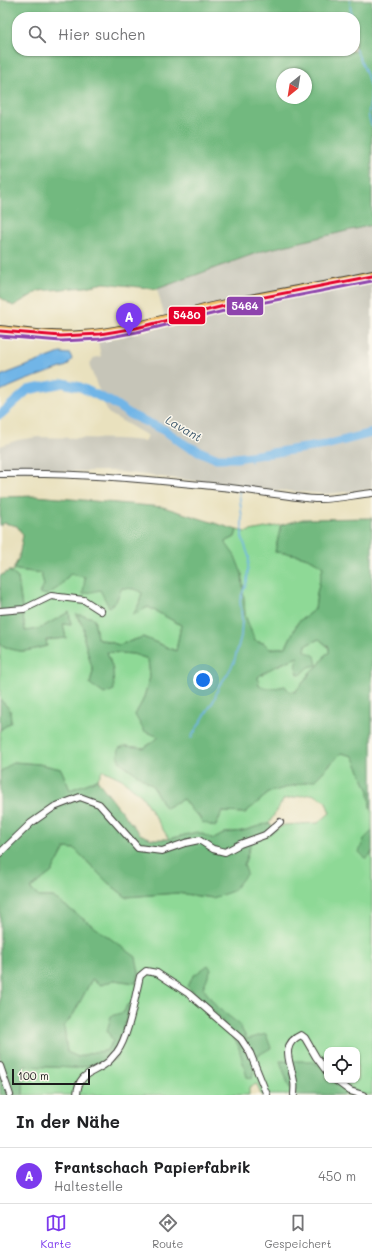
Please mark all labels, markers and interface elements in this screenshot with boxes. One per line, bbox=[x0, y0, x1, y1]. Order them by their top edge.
search box bbox=[12, 12, 360, 56]
icon: search bbox=[26, 23, 48, 45]
text: Hier suchen bbox=[58, 24, 145, 44]
north arrow bbox=[276, 68, 312, 104]
line badge: 5464 bbox=[226, 296, 264, 316]
text: 5464 bbox=[231, 298, 259, 313]
pin: A bbox=[116, 303, 142, 336]
line badge: 5480 bbox=[168, 306, 206, 325]
text: 5480 bbox=[173, 307, 201, 322]
water label: Lavant bbox=[163, 411, 205, 445]
your location bbox=[193, 670, 213, 690]
map controls bbox=[324, 1047, 360, 1083]
button: locate bbox=[324, 1047, 360, 1083]
scale bar bbox=[12, 1067, 90, 1086]
text: 100 m bbox=[18, 1068, 49, 1083]
text: In der Nähe bbox=[16, 1110, 120, 1132]
text: Frantschach Papierfabrik bbox=[54, 1157, 250, 1177]
text: A bbox=[24, 1167, 34, 1184]
text: 450 m bbox=[318, 1167, 356, 1184]
text: Haltestelle bbox=[54, 1177, 123, 1194]
tab: Karte bbox=[40, 1212, 71, 1251]
tab: Route bbox=[152, 1212, 183, 1251]
tab: Gespeichert bbox=[264, 1212, 332, 1251]

